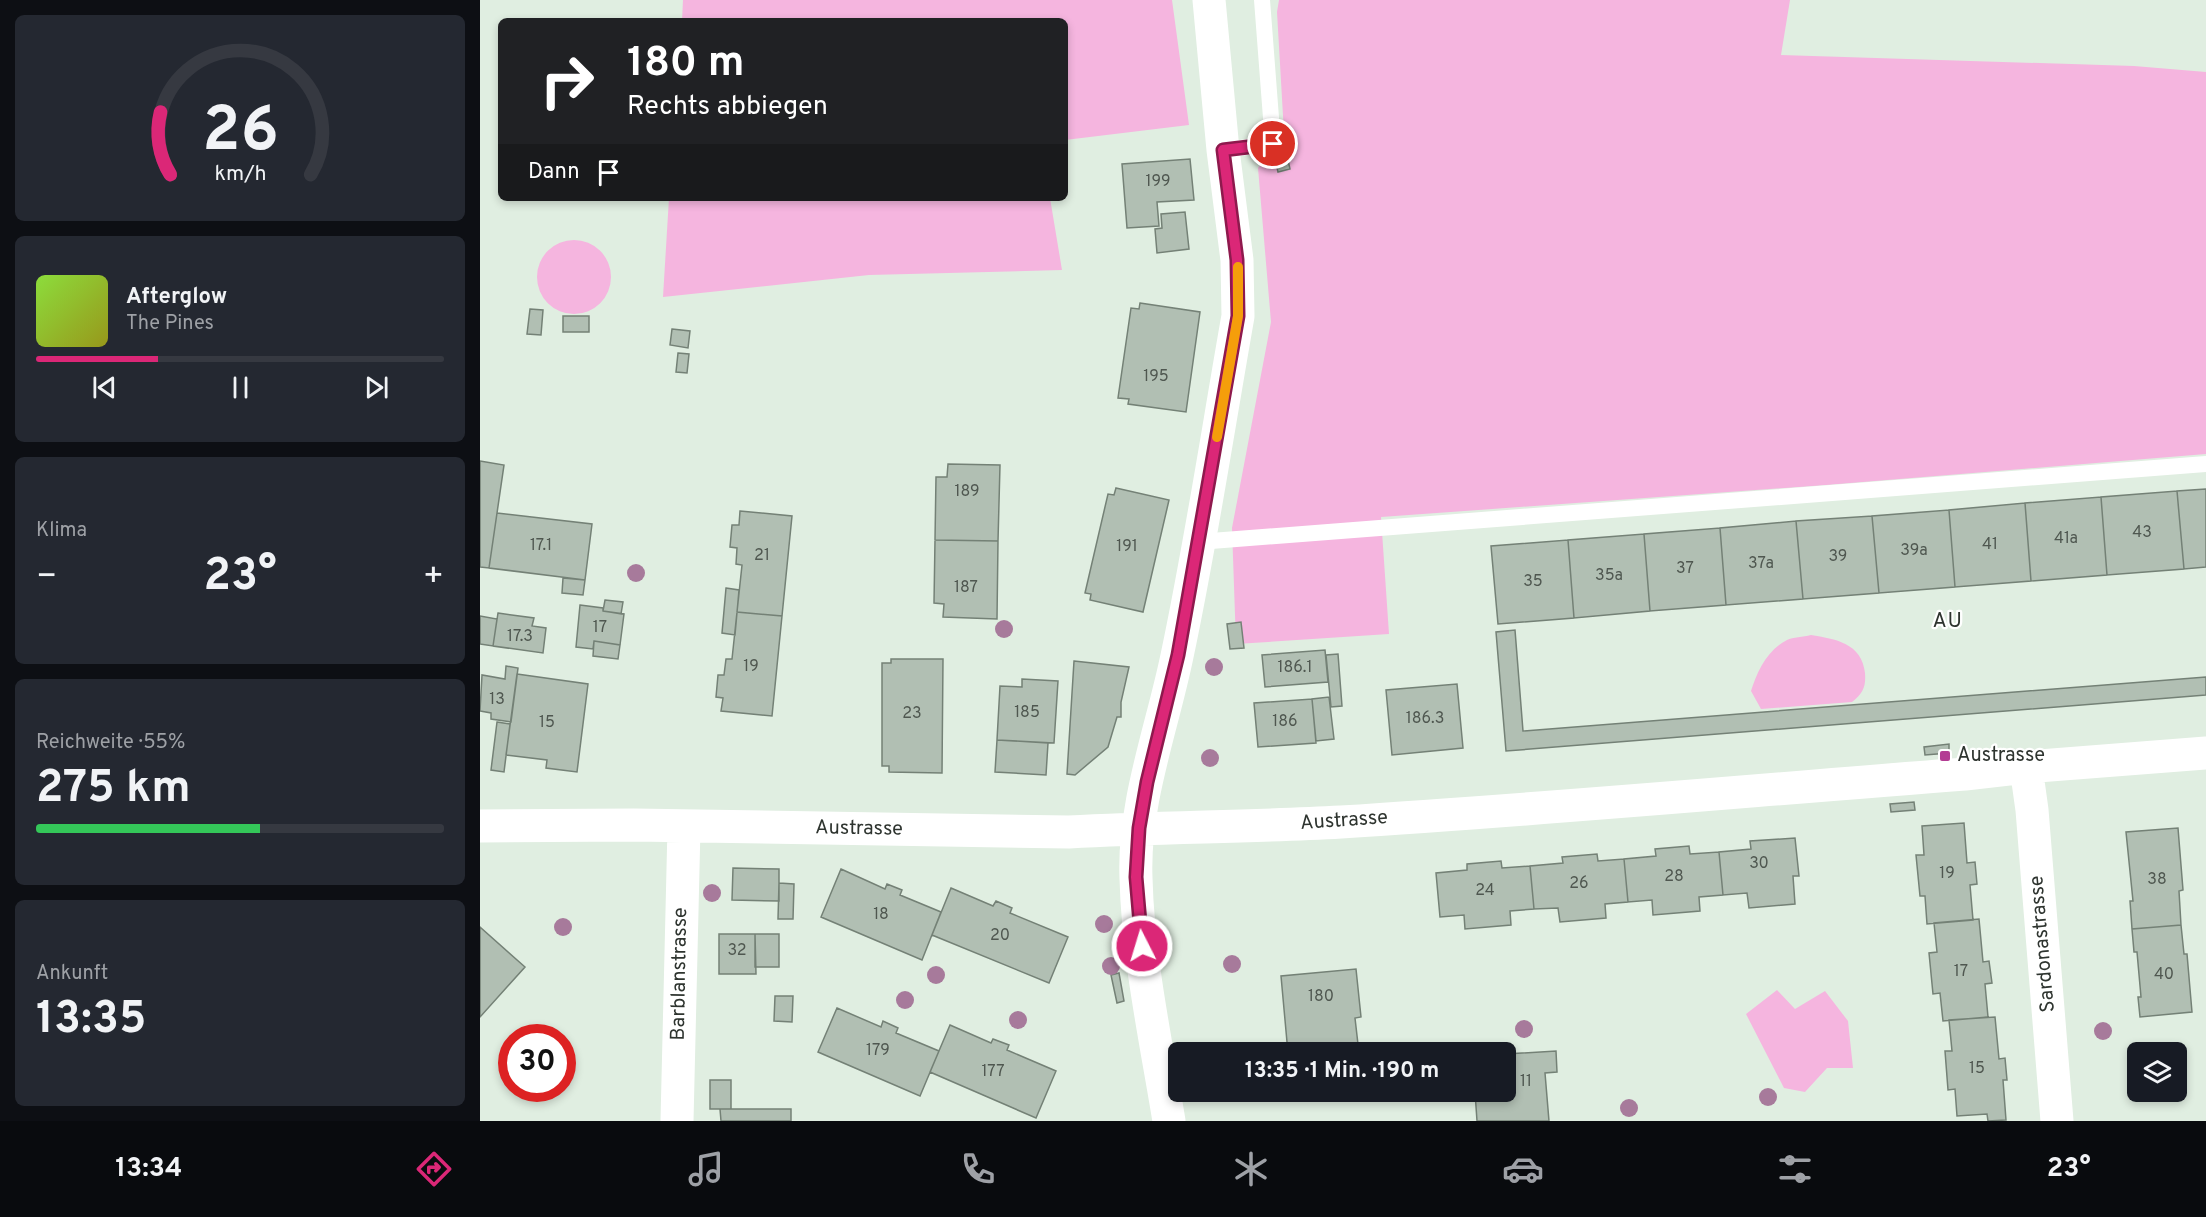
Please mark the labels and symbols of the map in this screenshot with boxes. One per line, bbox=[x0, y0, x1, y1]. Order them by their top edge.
pin bbox=[1247, 118, 1298, 169]
house number: 199 bbox=[1145, 172, 1171, 192]
house number: 195 bbox=[1143, 367, 1169, 387]
house number: 189 bbox=[955, 482, 979, 502]
house number: 43 bbox=[2132, 523, 2152, 543]
house number: 41a bbox=[2054, 529, 2078, 549]
house number: 41 bbox=[1982, 535, 1998, 555]
house number: 17.1 bbox=[530, 536, 552, 556]
house number: 191 bbox=[1116, 537, 1138, 557]
house number: 39a bbox=[1900, 541, 1928, 561]
house number: 21 bbox=[754, 546, 770, 566]
house number: 39 bbox=[1829, 547, 1847, 567]
house number: 37a bbox=[1748, 554, 1774, 574]
house number: 37 bbox=[1676, 559, 1694, 579]
house number: 35a bbox=[1595, 566, 1623, 586]
house number: 35 bbox=[1523, 572, 1543, 592]
house number: 187 bbox=[954, 578, 978, 598]
district label: AU bbox=[1933, 608, 1963, 635]
house number: 17 bbox=[593, 618, 607, 638]
house number: 17.3 bbox=[507, 627, 533, 647]
house number: 19 bbox=[743, 657, 759, 677]
house number: 186.1 bbox=[1278, 658, 1312, 678]
house number: 13 bbox=[489, 690, 505, 710]
house number: 185 bbox=[1014, 703, 1040, 723]
house number: 23 bbox=[902, 704, 922, 724]
house number: 186.3 bbox=[1406, 709, 1444, 729]
house number: 186 bbox=[1272, 712, 1298, 732]
house number: 15 bbox=[539, 713, 555, 733]
place label: Austrasse bbox=[1957, 743, 2045, 769]
marker: Austrasse bbox=[1938, 749, 1952, 763]
street label: Austrasse bbox=[1299, 805, 1389, 837]
street label: Austrasse bbox=[815, 815, 903, 843]
house number: 30 bbox=[1749, 854, 1769, 874]
house number: 19 bbox=[1939, 864, 1955, 884]
house number: 28 bbox=[1664, 867, 1684, 887]
house number: 38 bbox=[2147, 870, 2167, 890]
house number: 26 bbox=[1569, 874, 1589, 894]
street label: Sardonastrasse bbox=[2024, 874, 2062, 1014]
house number: 24 bbox=[1475, 881, 1495, 901]
house number: 18 bbox=[873, 905, 889, 925]
street label: Barblanstrasse bbox=[666, 907, 694, 1041]
position arrow bbox=[1110, 914, 1174, 978]
house number: 20 bbox=[990, 926, 1010, 946]
house number: 32 bbox=[727, 941, 747, 961]
house number: 17 bbox=[1954, 962, 1968, 982]
house number: 40 bbox=[2154, 965, 2174, 985]
house number: 180 bbox=[1308, 987, 1334, 1007]
speed limit sign: 30 bbox=[498, 1024, 576, 1102]
house number: 179 bbox=[866, 1041, 890, 1061]
house number: 15 bbox=[1969, 1059, 1985, 1079]
house number: 177 bbox=[981, 1062, 1005, 1082]
house number: 11 bbox=[1520, 1072, 1532, 1092]

